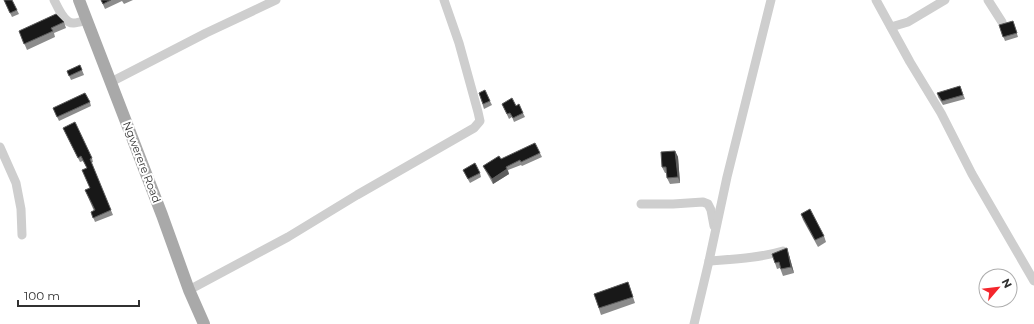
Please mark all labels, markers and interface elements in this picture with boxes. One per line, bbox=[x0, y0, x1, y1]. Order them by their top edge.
street label: Ngwerere Road bbox=[120, 119, 164, 205]
north arrow bbox=[978, 268, 1018, 308]
text: N bbox=[999, 276, 1015, 291]
scale bar bbox=[18, 282, 139, 308]
text: 100 m bbox=[24, 288, 60, 303]

